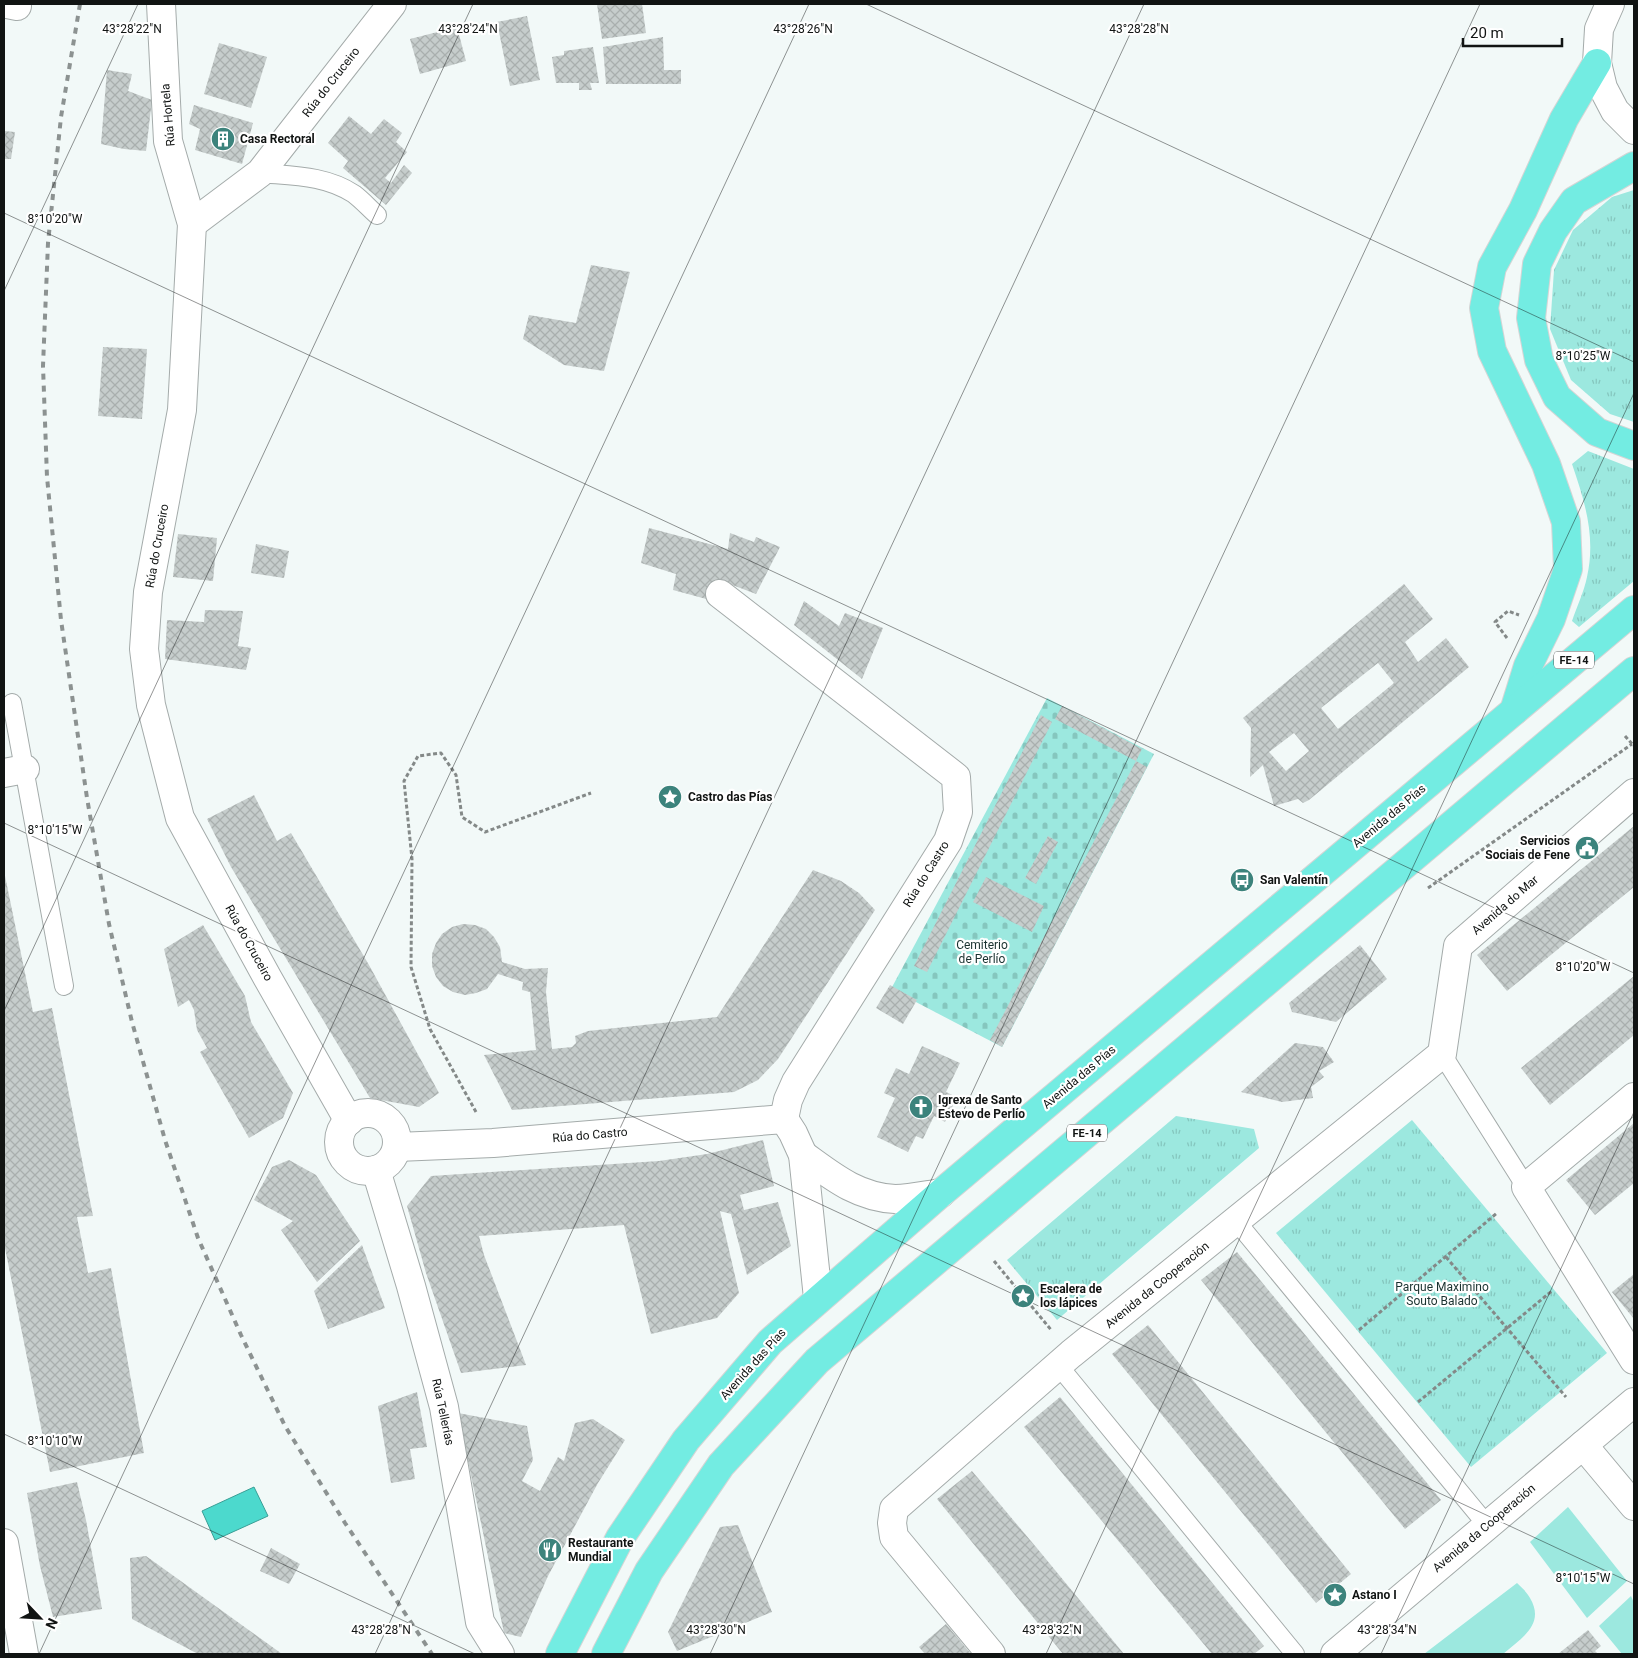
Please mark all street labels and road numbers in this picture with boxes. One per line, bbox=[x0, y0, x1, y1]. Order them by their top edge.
street label: Rúa do Cruceiro bbox=[299, 44, 363, 120]
street label: Rúa Hortela bbox=[158, 83, 178, 147]
street label: Rúa do Cruceiro bbox=[143, 503, 171, 589]
road number: FE-14 bbox=[1554, 652, 1594, 668]
street label: Avenida das Pías bbox=[1350, 781, 1428, 851]
street label: Rúa do Castro bbox=[900, 838, 952, 910]
street label: Avenida do Mar bbox=[1469, 872, 1541, 938]
street label: Rúa do Cruceiro bbox=[222, 902, 276, 984]
street label: Avenida das Pías bbox=[1040, 1042, 1118, 1112]
road number: FE-14 bbox=[1067, 1124, 1107, 1142]
street label: Rúa do Castro bbox=[552, 1125, 628, 1145]
street label: Avenida da Cooperación bbox=[1102, 1239, 1212, 1331]
street label: Avenida das Pías bbox=[717, 1325, 789, 1403]
street label: Rúa Tellerías bbox=[429, 1377, 457, 1447]
street label: Avenida da Cooperación bbox=[1430, 1481, 1538, 1575]

